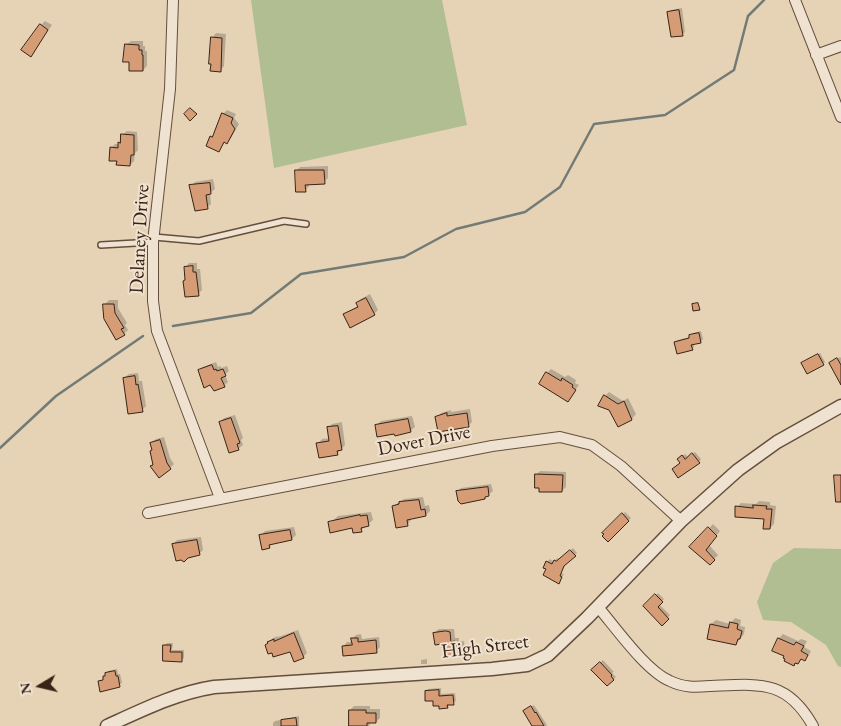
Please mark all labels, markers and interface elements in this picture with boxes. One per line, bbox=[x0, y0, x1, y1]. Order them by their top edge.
street label: Delaney Drive bbox=[125, 184, 155, 294]
street label: Dover Drive bbox=[376, 420, 472, 462]
street label: High Street bbox=[440, 630, 530, 664]
north arrow bbox=[15, 661, 65, 711]
text: N bbox=[15, 681, 35, 695]

